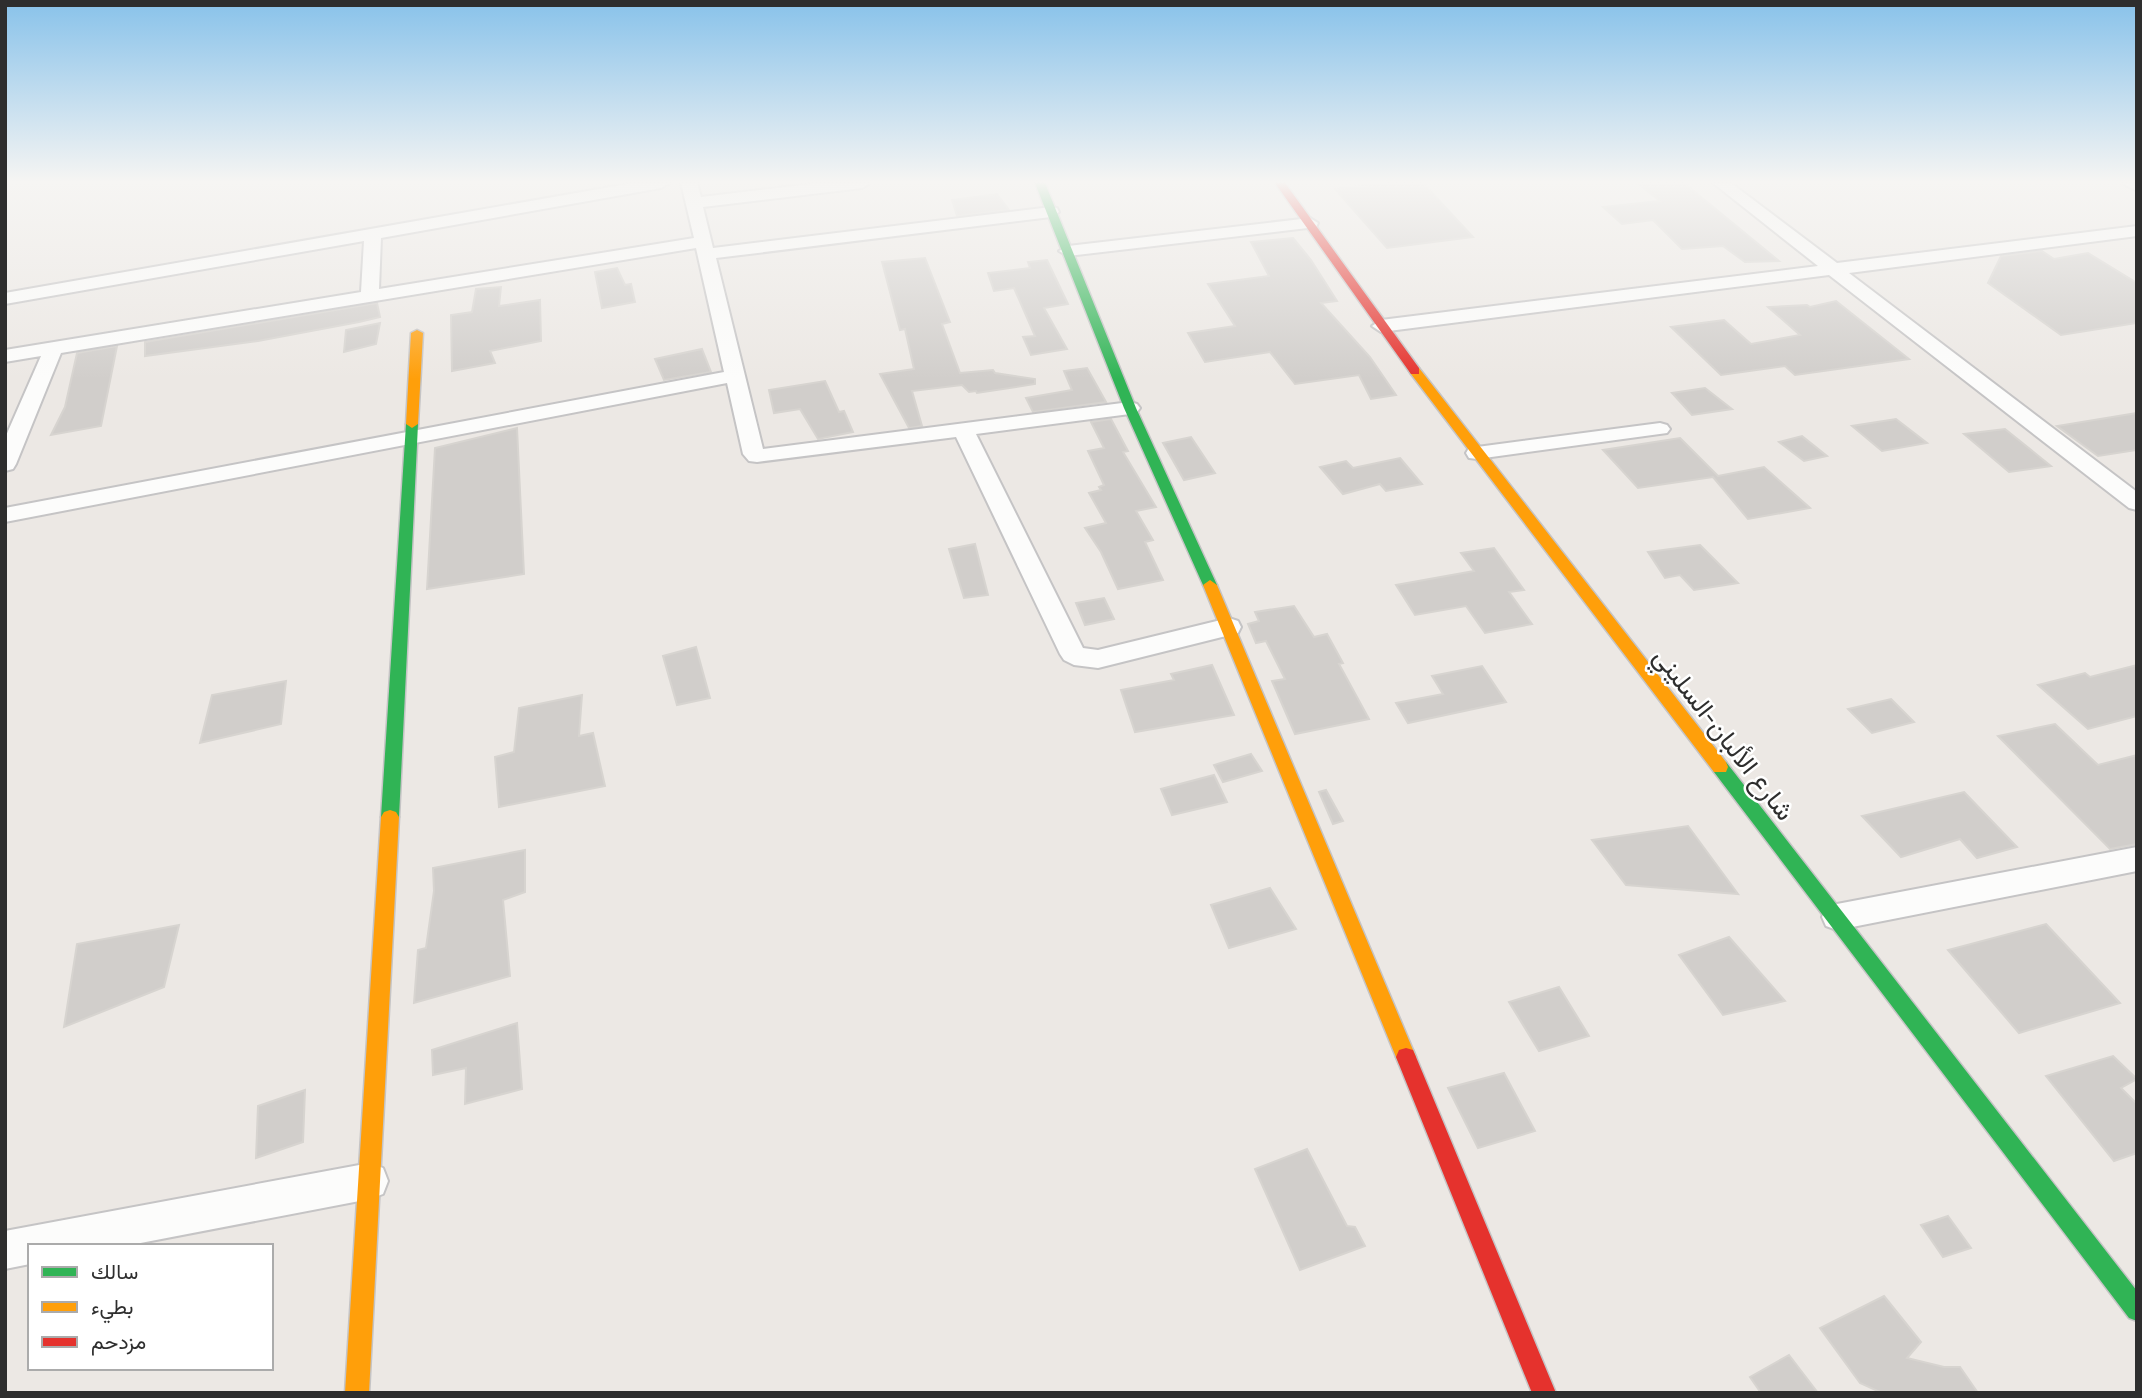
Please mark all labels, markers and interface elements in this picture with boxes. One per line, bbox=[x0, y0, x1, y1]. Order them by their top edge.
street label: شارع الألبان-السليني bbox=[1643, 641, 1801, 830]
legend bbox=[28, 1244, 273, 1370]
text: سالك bbox=[91, 1259, 138, 1284]
text: بطيء bbox=[91, 1294, 134, 1324]
text: مزدحم bbox=[91, 1329, 146, 1356]

